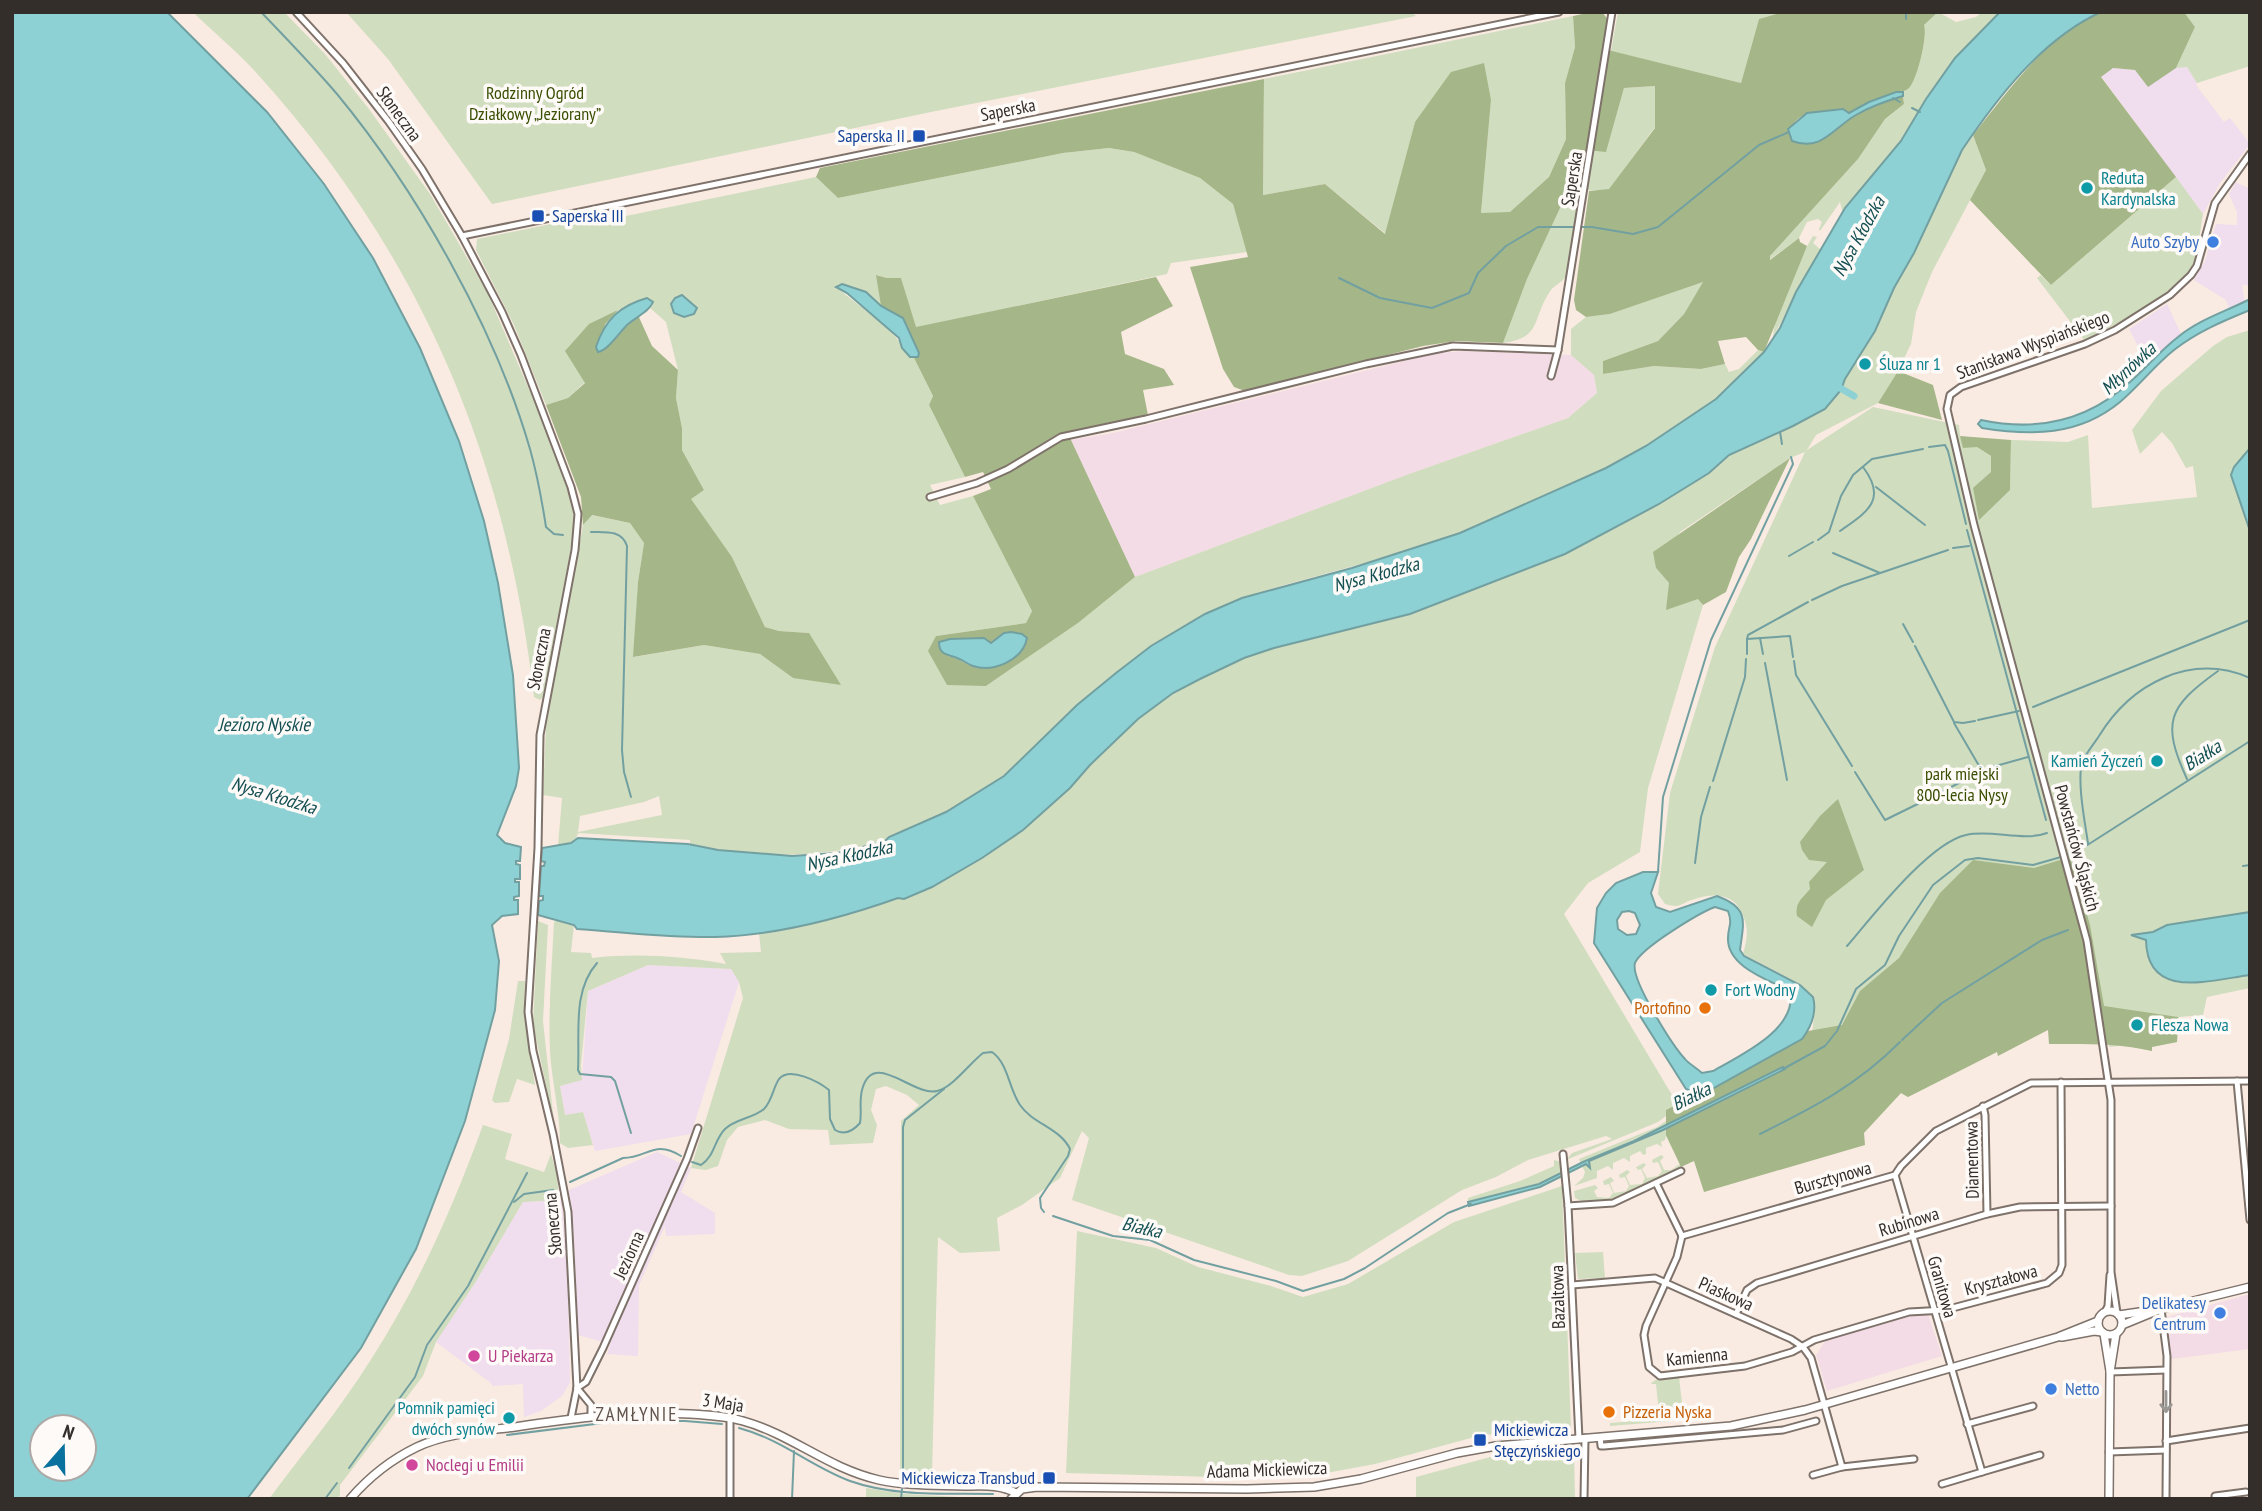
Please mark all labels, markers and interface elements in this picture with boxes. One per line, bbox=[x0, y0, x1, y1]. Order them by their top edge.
park label: Rodzinny Ogród Działkowy „Jeziorany” bbox=[469, 81, 601, 125]
street label: Słoneczna bbox=[372, 82, 427, 146]
street label: Saperska bbox=[979, 93, 1037, 126]
place label: Saperska II bbox=[837, 124, 905, 147]
marker: Saperska II bbox=[911, 128, 927, 144]
street label: Saperska bbox=[1556, 150, 1587, 208]
place label: Reduta Kardynalska bbox=[2101, 166, 2176, 210]
marker: Reduta Kardynalska bbox=[2079, 180, 2095, 196]
water label: Nysa Kłodzka bbox=[1826, 191, 1890, 280]
place label: Saperska III bbox=[552, 204, 624, 227]
marker: Saperska III bbox=[530, 208, 546, 224]
place label: Auto Szyby bbox=[2131, 230, 2199, 253]
marker: Auto Szyby bbox=[2205, 234, 2221, 250]
street label: Stanisława Wyspiańskiego bbox=[1953, 305, 2113, 384]
water label: Młynówka bbox=[2096, 336, 2161, 399]
place label: Śluza nr 1 bbox=[1879, 352, 1941, 375]
marker: Śluza nr 1 bbox=[1857, 356, 1873, 372]
water label: Nysa Kłodzka bbox=[1331, 551, 1423, 597]
street label: Słoneczna bbox=[521, 626, 556, 692]
water label: Jezioro Nyskie bbox=[217, 712, 311, 736]
water label: Białka bbox=[2179, 733, 2227, 776]
place label: Kamień Życzeń bbox=[2051, 749, 2143, 772]
marker: Kamień Życzeń bbox=[2149, 753, 2165, 769]
park label: park miejski 800-lecia Nysy bbox=[1916, 762, 2008, 806]
water label: Nysa Kłodzka bbox=[229, 771, 321, 820]
street label: Powstańców Śląskich bbox=[2050, 782, 2105, 914]
water label: Nysa Kłodzka bbox=[804, 834, 896, 876]
place label: Fort Wodny bbox=[1725, 978, 1796, 1001]
marker: Fort Wodny bbox=[1703, 982, 1719, 998]
place label: Portofino bbox=[1634, 996, 1691, 1019]
marker: Portofino bbox=[1697, 1000, 1713, 1016]
place label: Flesza Nowa bbox=[2151, 1013, 2229, 1036]
marker: Flesza Nowa bbox=[2129, 1017, 2145, 1033]
water label: Białka bbox=[1668, 1076, 1716, 1116]
street label: Diamentowa bbox=[1959, 1121, 1984, 1199]
street label: Bursztynowa bbox=[1792, 1156, 1874, 1199]
street label: Słoneczna bbox=[538, 1192, 567, 1256]
street label: Rubinowa bbox=[1876, 1202, 1942, 1242]
water label: Białka bbox=[1120, 1211, 1166, 1244]
street label: Jeziorna bbox=[607, 1227, 649, 1283]
street label: Granitowa bbox=[1923, 1253, 1962, 1320]
street label: Kryształowa bbox=[1962, 1259, 2040, 1300]
street label: Bazaltowa bbox=[1545, 1265, 1570, 1329]
street label: Piaskowa bbox=[1695, 1271, 1757, 1316]
place label: Delikatesy Centrum bbox=[2142, 1291, 2206, 1335]
marker: Delikatesy Centrum bbox=[2212, 1305, 2228, 1321]
street label: Kamienna bbox=[1665, 1342, 1729, 1371]
place label: U Piekarza bbox=[488, 1344, 553, 1367]
marker: U Piekarza bbox=[466, 1348, 482, 1364]
place label: Netto bbox=[2065, 1377, 2100, 1400]
marker: Netto bbox=[2043, 1381, 2059, 1397]
street label: 3 Maja bbox=[701, 1388, 745, 1417]
one-way arrow bbox=[2159, 1390, 2173, 1413]
place label: Pomnik pamięci dwóch synów bbox=[398, 1396, 495, 1440]
place label: Pizzeria Nyska bbox=[1623, 1400, 1712, 1423]
district label: ZAMŁYNIE bbox=[596, 1402, 678, 1426]
marker: Pizzeria Nyska bbox=[1601, 1404, 1617, 1420]
marker: Pomnik pamięci dwóch synów bbox=[501, 1410, 517, 1426]
north arrow bbox=[28, 1413, 98, 1483]
place label: Mickiewicza Stęczyńskiego bbox=[1494, 1418, 1581, 1462]
text: N bbox=[60, 1419, 78, 1445]
marker: Mickiewicza Stęczyńskiego bbox=[1472, 1432, 1488, 1448]
place label: Noclegi u Emilii bbox=[426, 1453, 524, 1476]
street label: Adama Mickiewicza bbox=[1206, 1456, 1328, 1483]
marker: Noclegi u Emilii bbox=[404, 1457, 420, 1473]
place label: Mickiewicza Transbud bbox=[901, 1466, 1035, 1489]
marker: Mickiewicza Transbud bbox=[1041, 1470, 1057, 1486]

